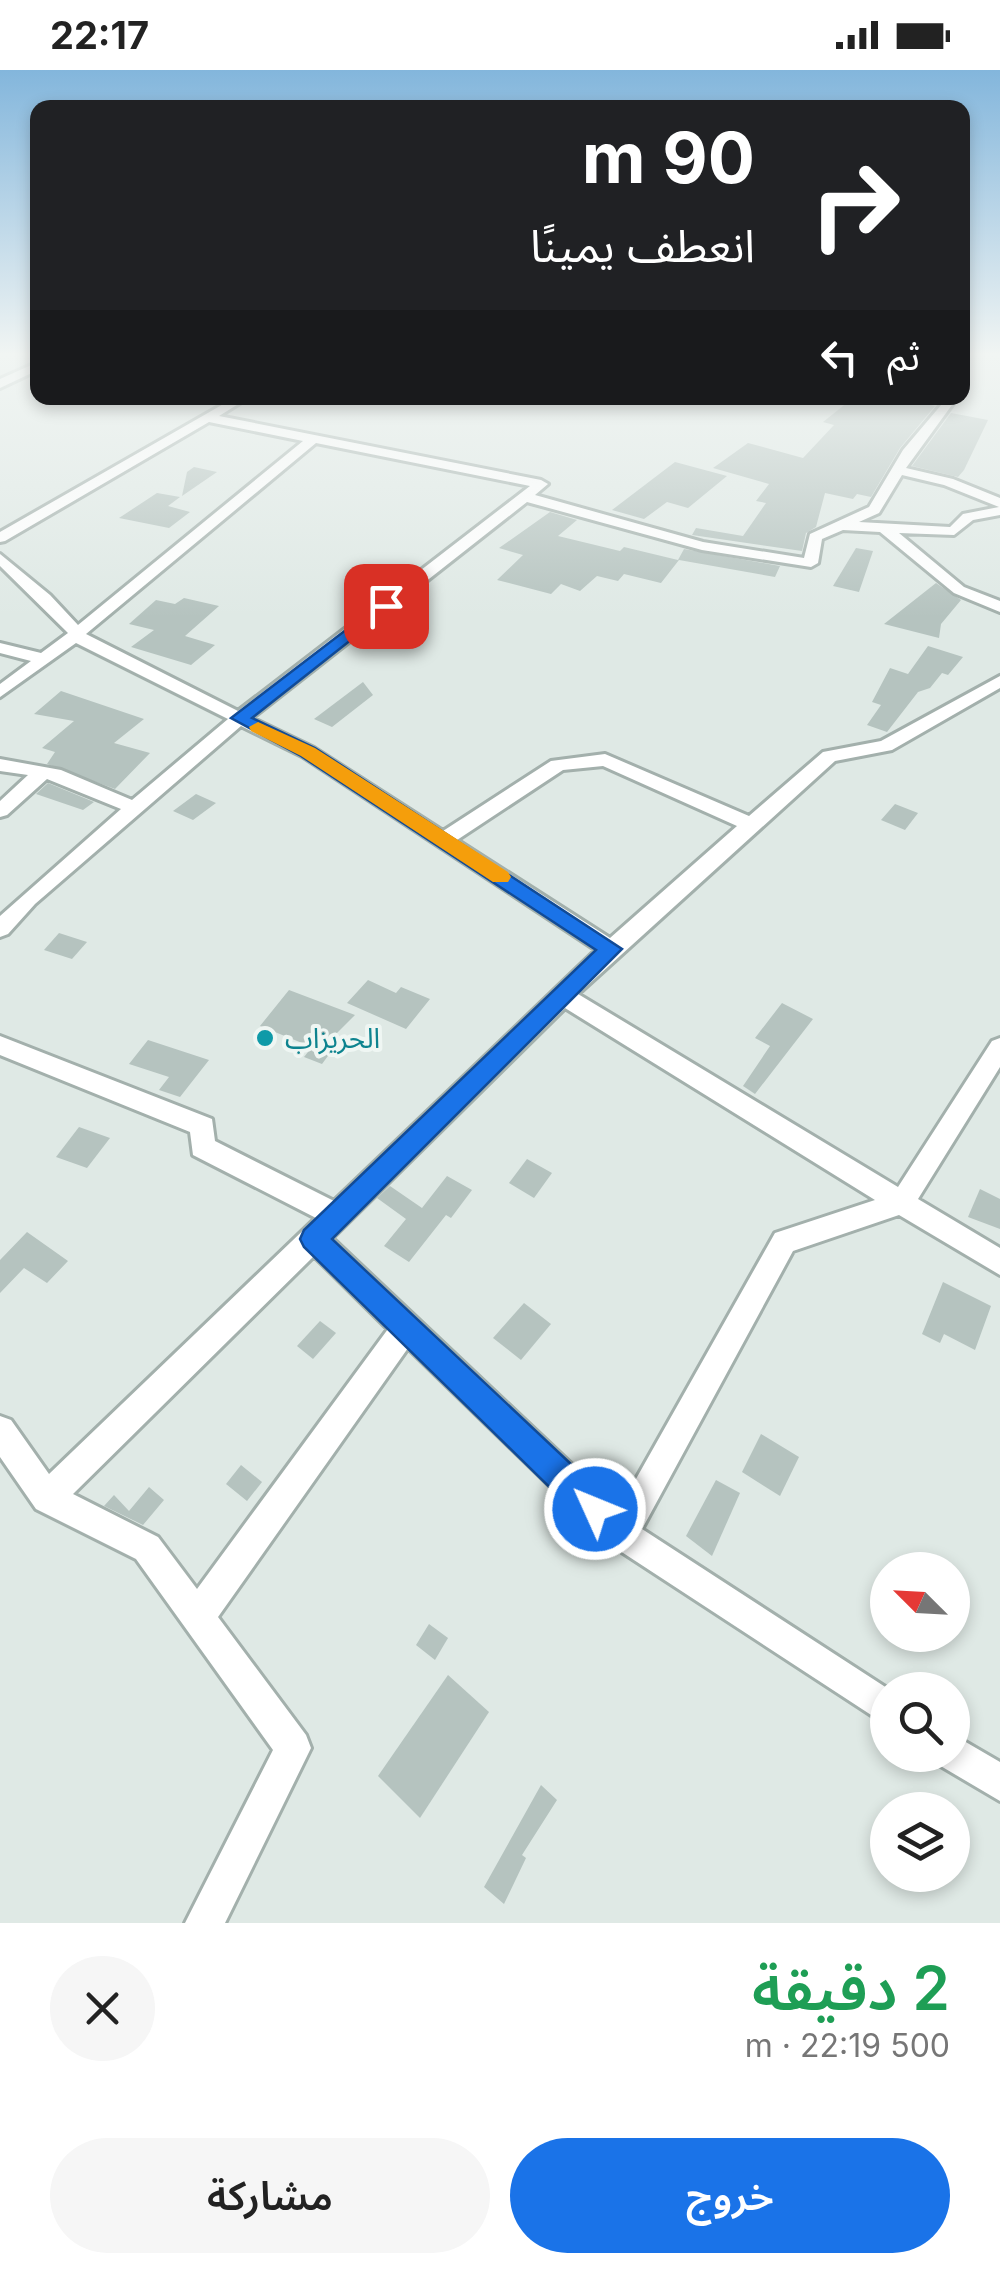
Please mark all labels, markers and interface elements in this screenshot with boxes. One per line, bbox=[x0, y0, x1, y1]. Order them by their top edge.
text: 22:17 bbox=[50, 12, 149, 58]
text: 90 m bbox=[582, 115, 755, 200]
icon: right bbox=[790, 140, 920, 270]
text: انعطف يمينًا bbox=[530, 218, 755, 273]
icon: left bbox=[812, 330, 867, 385]
text: ثم bbox=[887, 333, 920, 379]
pin bbox=[344, 564, 429, 649]
icon: arrive bbox=[359, 579, 414, 634]
place label: الحريزاب bbox=[285, 1021, 380, 1055]
marker: الحريزاب bbox=[254, 1027, 276, 1049]
position arrow bbox=[543, 1457, 647, 1561]
north arrow bbox=[870, 1552, 970, 1652]
map controls bbox=[870, 1552, 970, 1892]
button: search bbox=[870, 1672, 970, 1772]
button: layers bbox=[870, 1792, 970, 1892]
text: 2 دقيقة bbox=[752, 1952, 950, 2024]
button: close bbox=[50, 1956, 155, 2061]
text: 500 m · 22:19 bbox=[745, 2026, 950, 2065]
button: مشاركة bbox=[50, 2138, 490, 2253]
button: خروج bbox=[510, 2138, 950, 2253]

